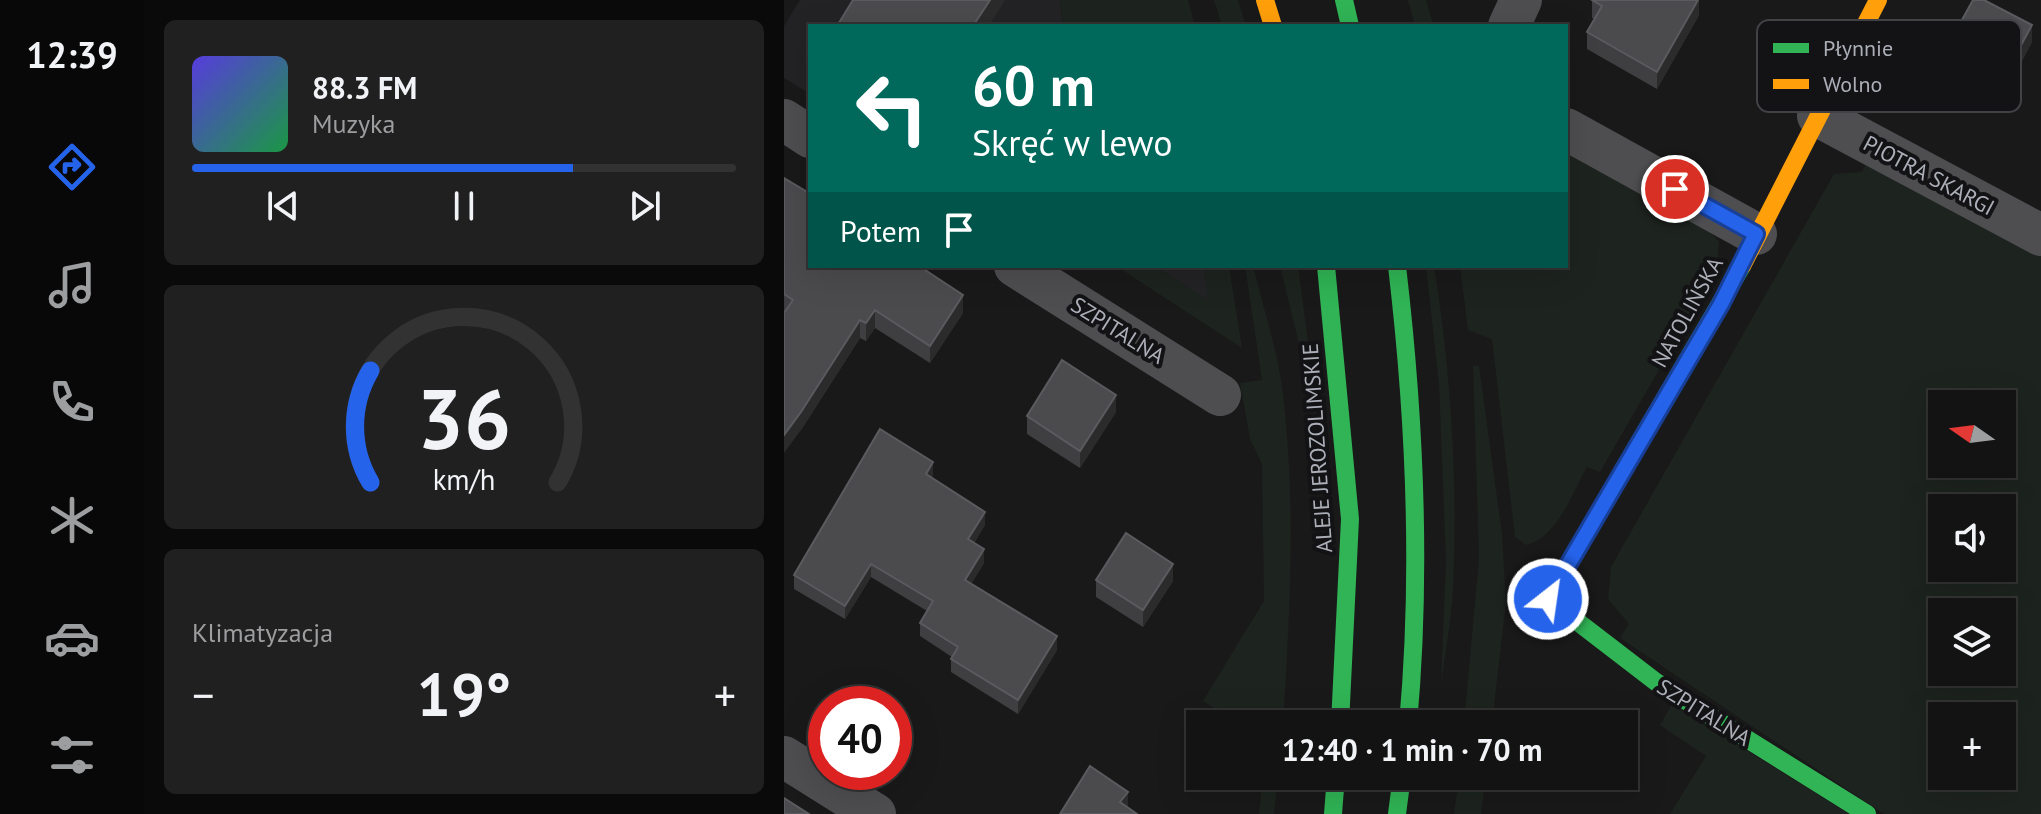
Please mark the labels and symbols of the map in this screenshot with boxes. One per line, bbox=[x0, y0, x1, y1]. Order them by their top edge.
legend bbox=[1757, 20, 2021, 112]
text: Płynnie bbox=[1823, 34, 1893, 62]
text: Wolno bbox=[1823, 70, 1882, 98]
street label: PIOTRA SKARGI bbox=[1859, 129, 1999, 221]
pin bbox=[1641, 155, 1709, 223]
street label: NATOLIŃSKA bbox=[1645, 252, 1729, 372]
street label: SZPITALNA bbox=[1066, 290, 1170, 370]
street label: ALEJE JEROZOLIMSKIE bbox=[1296, 342, 1338, 554]
north arrow bbox=[1928, 390, 2016, 478]
position arrow bbox=[1506, 557, 1590, 641]
street label: SZPITALNA bbox=[1652, 672, 1756, 752]
speed limit sign: 40 bbox=[808, 686, 912, 790]

